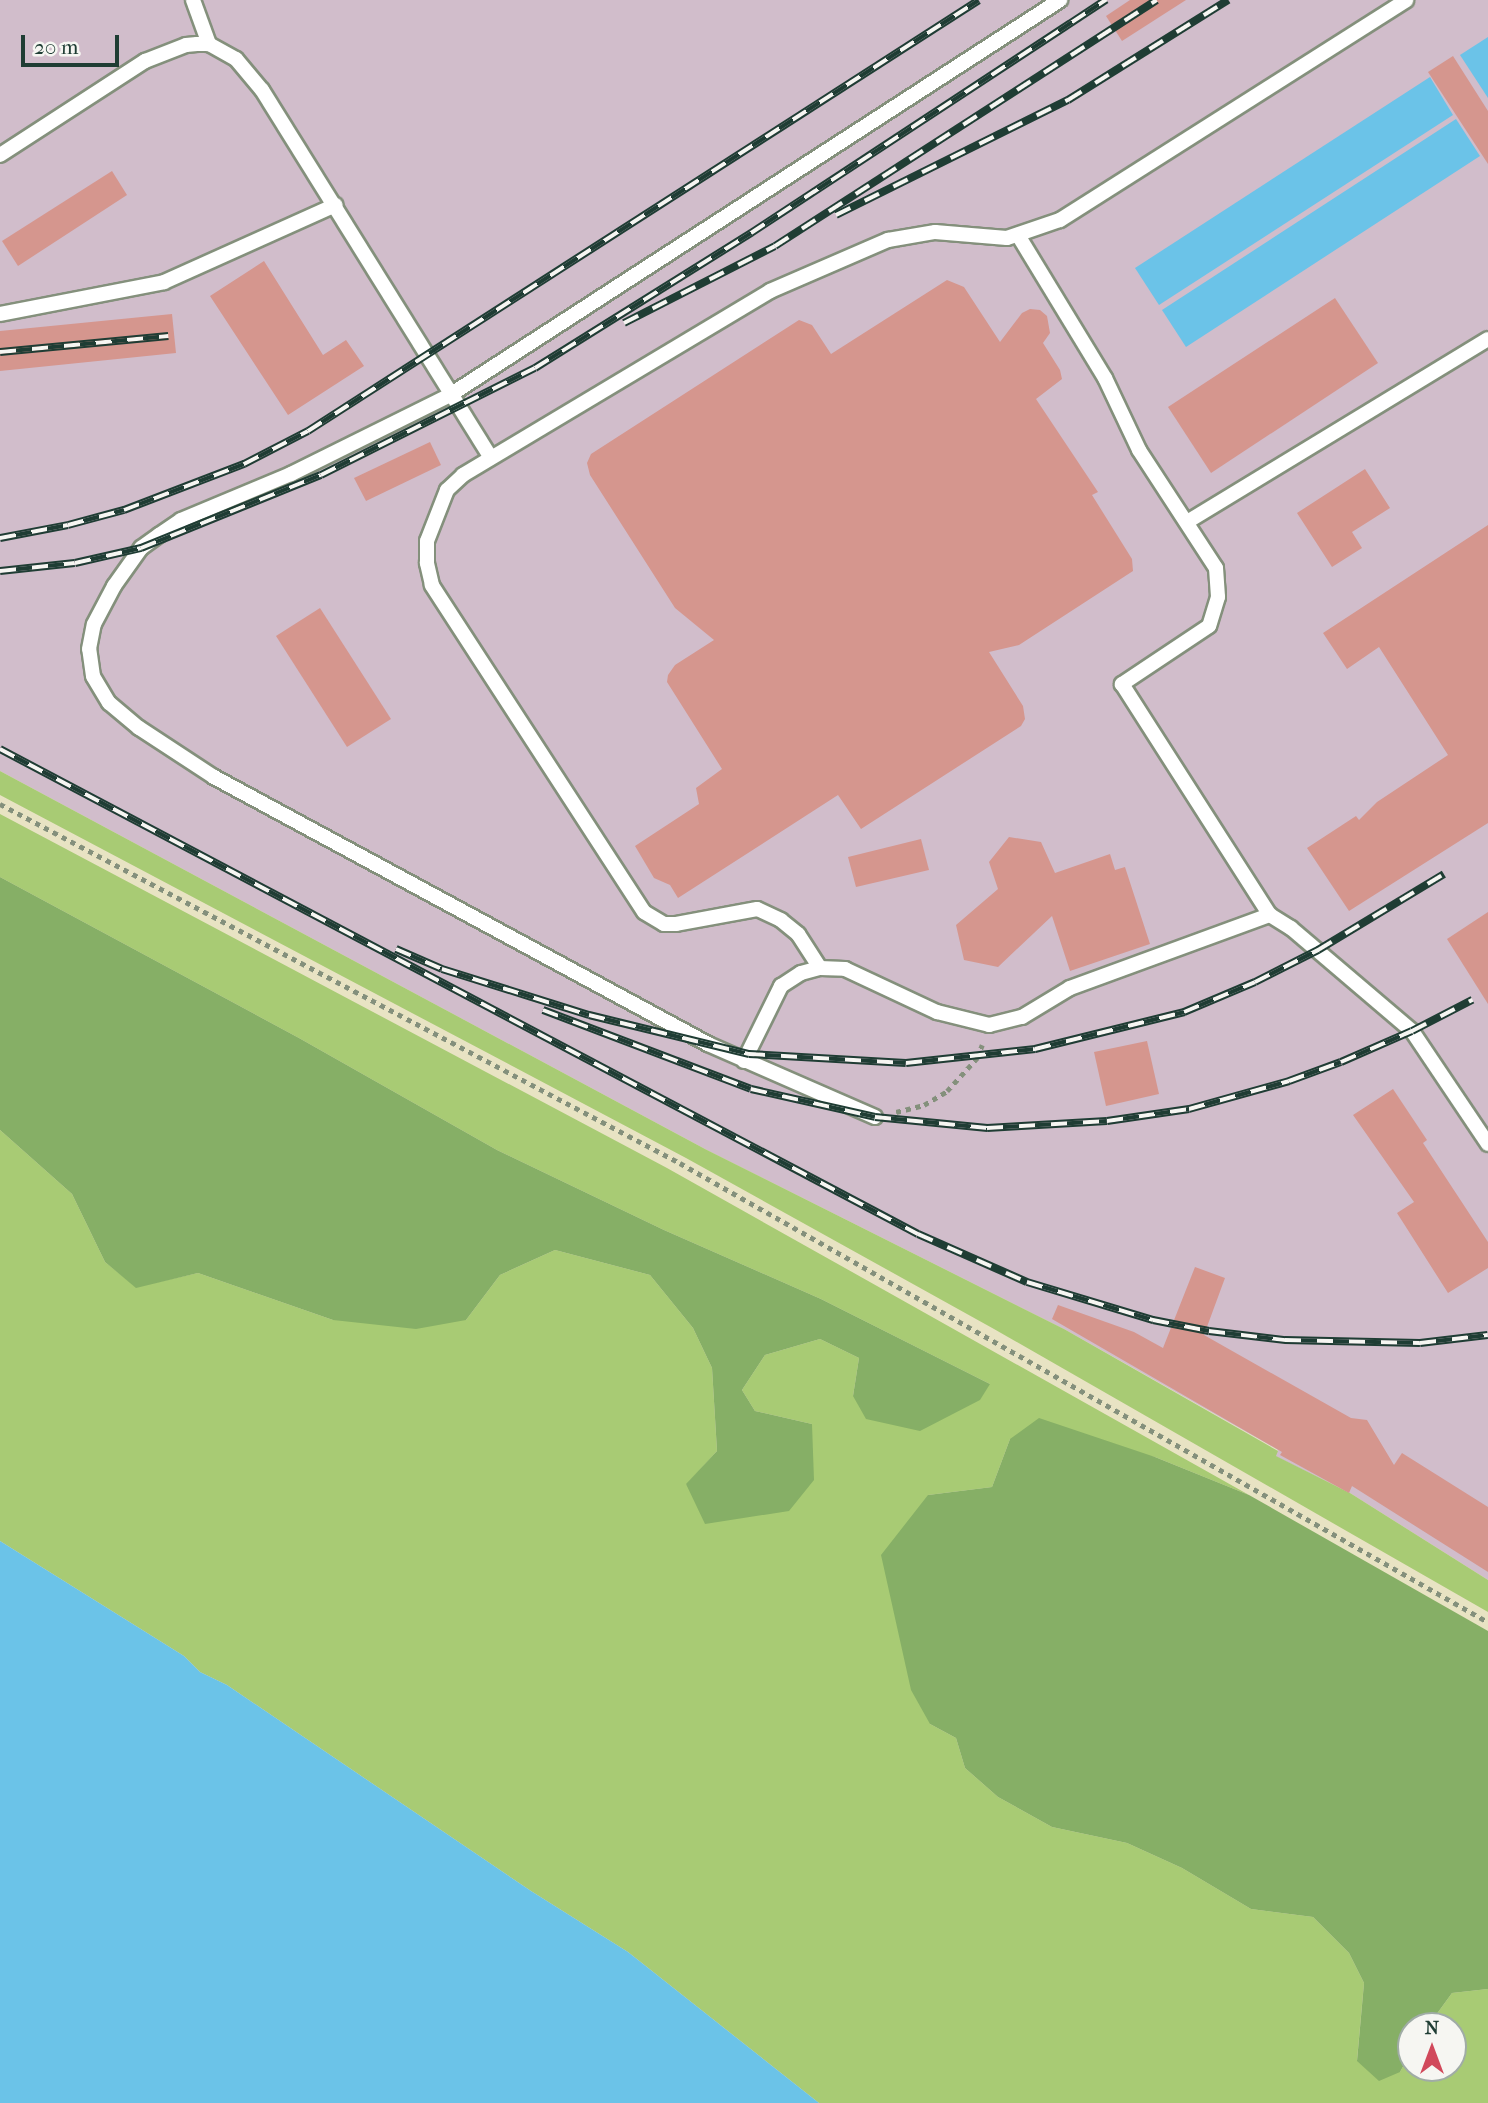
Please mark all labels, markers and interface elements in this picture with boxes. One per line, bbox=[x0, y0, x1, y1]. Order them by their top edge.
scale bar bbox=[24, 21, 122, 65]
text: 20 m bbox=[34, 35, 78, 59]
north arrow bbox=[1397, 2012, 1467, 2082]
text: N bbox=[1425, 2017, 1439, 2039]

